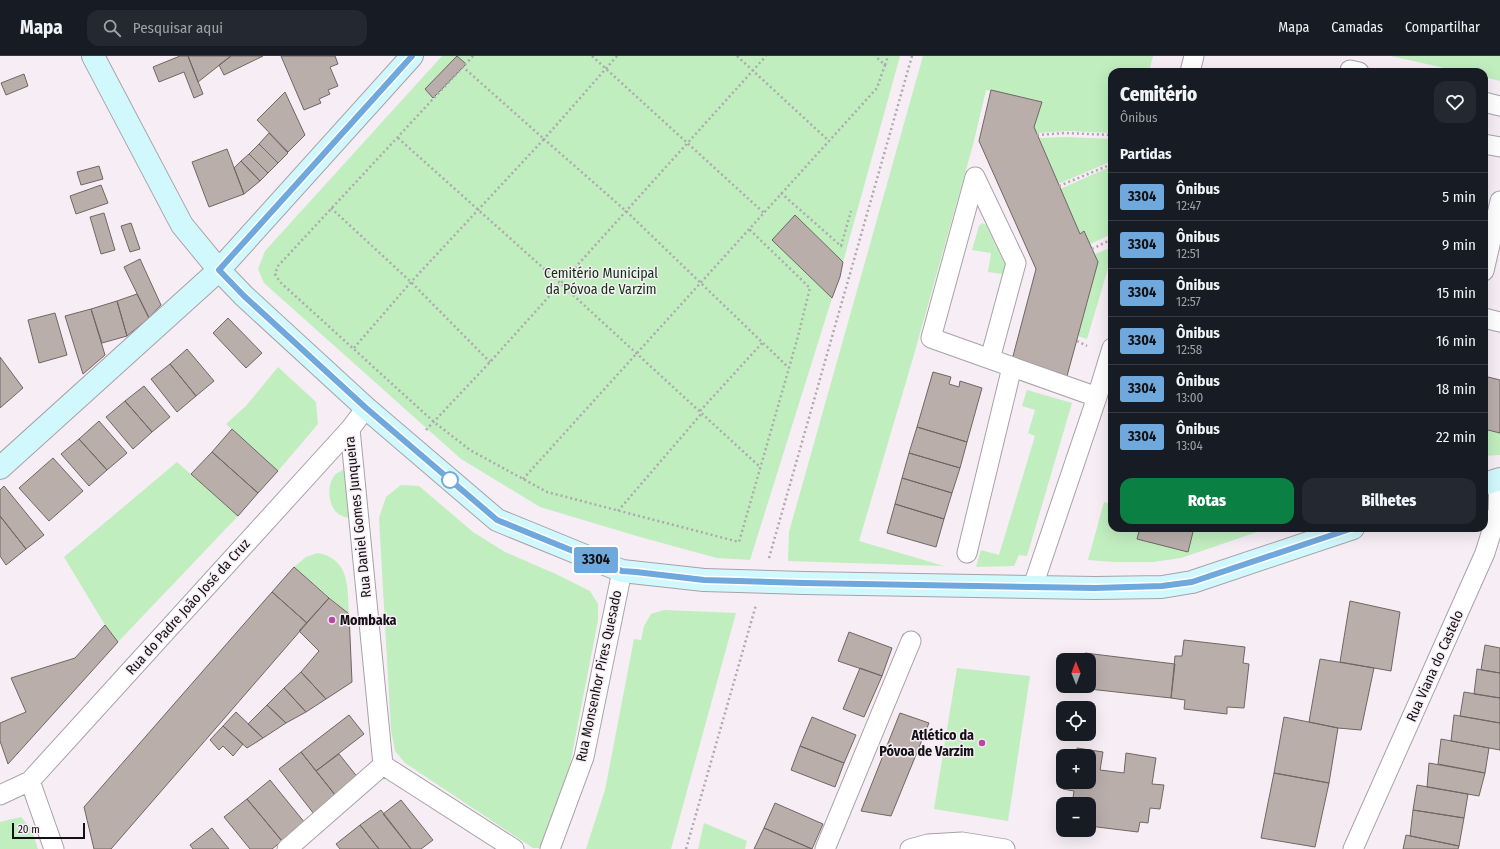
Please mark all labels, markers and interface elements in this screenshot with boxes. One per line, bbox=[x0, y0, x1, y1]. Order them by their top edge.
search box bbox=[87, 10, 367, 46]
text: Mapa bbox=[20, 16, 63, 39]
icon: search bbox=[101, 17, 123, 39]
text: Pesquisar aqui bbox=[133, 19, 223, 37]
text: Mapa bbox=[1278, 19, 1309, 36]
text: Camadas bbox=[1331, 19, 1383, 36]
text: Compartilhar bbox=[1405, 19, 1480, 36]
button: heart bbox=[1434, 81, 1476, 123]
text: Cemitério bbox=[1120, 83, 1197, 106]
text: Ônibus bbox=[1120, 110, 1158, 125]
text: Partidas bbox=[1120, 145, 1172, 163]
text: Ônibus bbox=[1176, 180, 1220, 198]
text: 3304 bbox=[1128, 188, 1156, 205]
text: 5 min bbox=[1442, 188, 1476, 206]
text: 12:47 bbox=[1176, 198, 1201, 213]
text: Ônibus bbox=[1176, 228, 1220, 246]
text: 3304 bbox=[1128, 236, 1156, 253]
text: 9 min bbox=[1442, 236, 1476, 254]
text: 12:51 bbox=[1176, 246, 1200, 261]
park label: Cemitério Municipal da Póvoa de Varzim bbox=[544, 265, 658, 298]
text: Ônibus bbox=[1176, 276, 1220, 294]
text: 3304 bbox=[1128, 284, 1156, 301]
text: 15 min bbox=[1437, 284, 1476, 302]
text: 12:57 bbox=[1176, 294, 1201, 309]
text: Ônibus bbox=[1176, 324, 1220, 342]
text: 3304 bbox=[1128, 332, 1156, 349]
text: 16 min bbox=[1436, 332, 1476, 350]
text: 12:58 bbox=[1176, 342, 1202, 357]
text: Ônibus bbox=[1176, 372, 1220, 390]
text: 3304 bbox=[1128, 380, 1156, 397]
text: 18 min bbox=[1436, 380, 1476, 398]
text: 13:00 bbox=[1176, 390, 1203, 405]
text: Ônibus bbox=[1176, 420, 1220, 438]
text: 3304 bbox=[1128, 428, 1156, 445]
text: 22 min bbox=[1436, 428, 1476, 446]
street label: Rua Daniel Gomes Junqueira bbox=[341, 435, 375, 599]
text: 13:04 bbox=[1176, 438, 1203, 453]
unlabelled marker bbox=[441, 471, 459, 489]
button: Rotas bbox=[1120, 478, 1294, 524]
button: Bilhetes bbox=[1302, 478, 1476, 524]
street label: Rua do Padre João José da Cruz bbox=[122, 535, 254, 679]
line badge: 3304 bbox=[568, 547, 624, 573]
text: 3304 bbox=[582, 551, 610, 568]
street label: Rua Monsenhor Pires Quesado bbox=[572, 589, 626, 763]
street label: Rua Viana do Castelo bbox=[1403, 608, 1467, 724]
place label: Mombaka bbox=[340, 612, 397, 629]
marker: Mombaka bbox=[327, 615, 337, 625]
north arrow bbox=[1056, 653, 1096, 693]
map controls bbox=[1056, 653, 1096, 837]
button: locate bbox=[1056, 701, 1096, 741]
place label: Atlético da Póvoa de Varzim bbox=[879, 727, 974, 760]
marker: Atlético da Póvoa de Varzim bbox=[977, 738, 987, 748]
button: + bbox=[1056, 749, 1096, 789]
button: − bbox=[1056, 797, 1096, 837]
scale bar bbox=[12, 821, 85, 840]
text: 20 m bbox=[18, 823, 40, 836]

